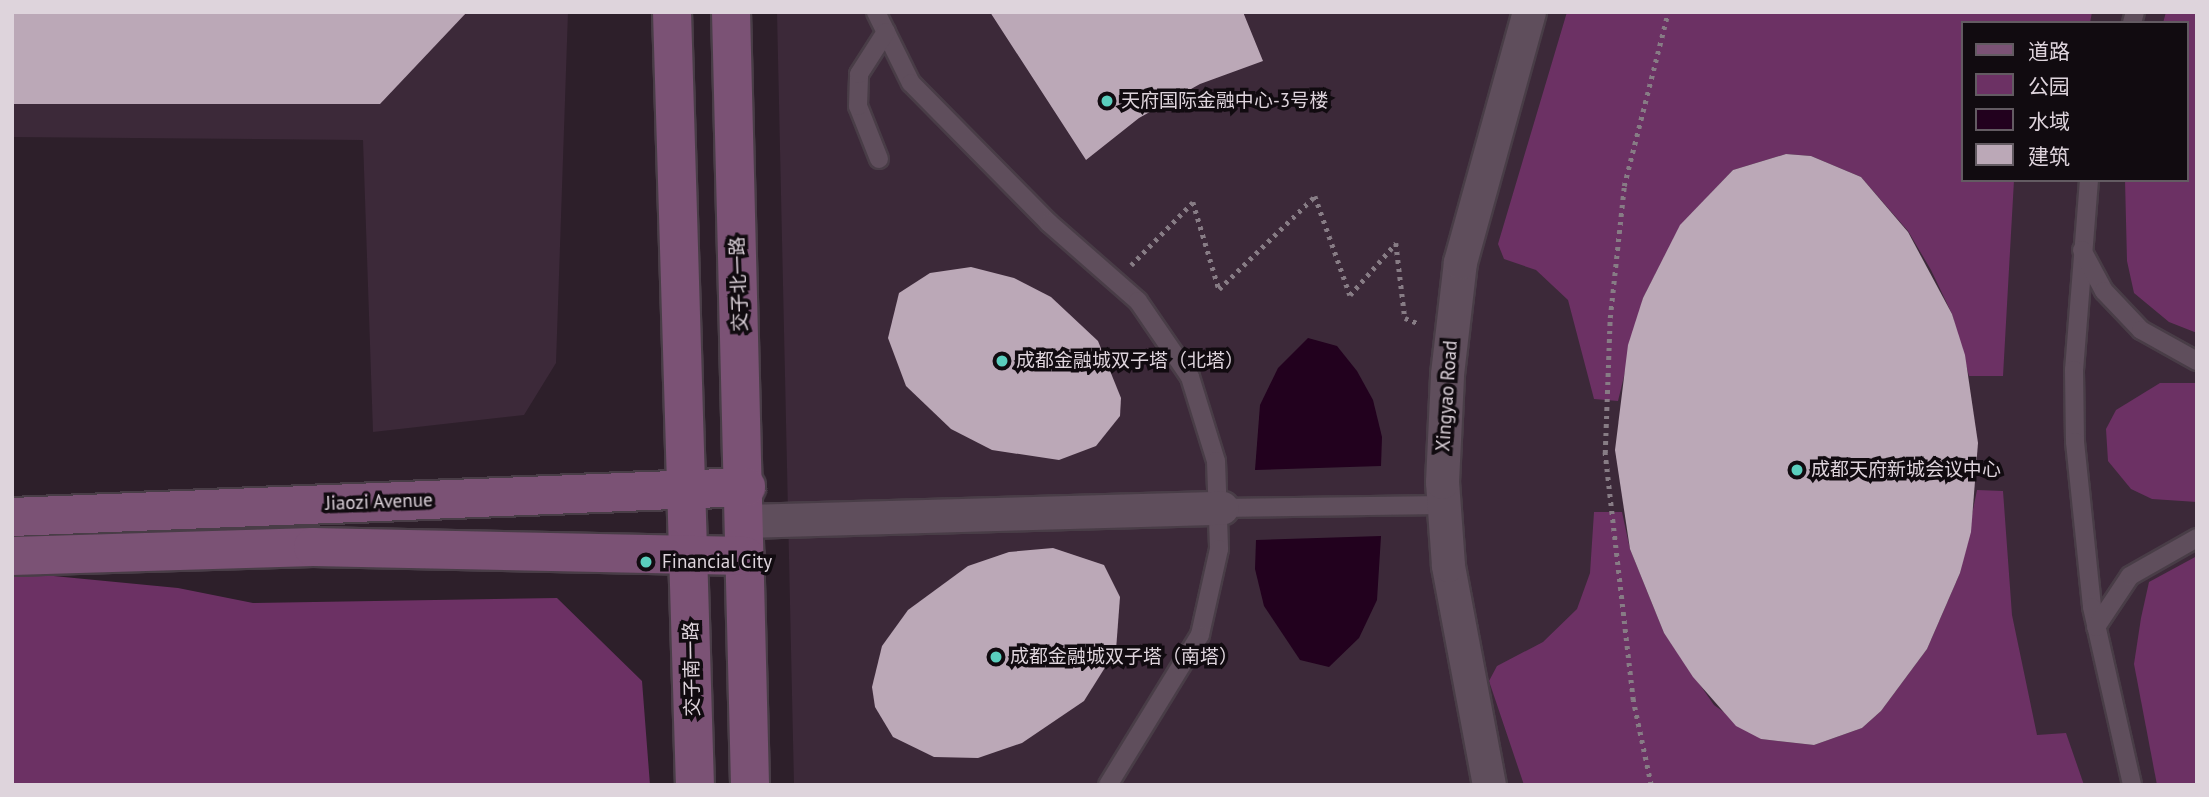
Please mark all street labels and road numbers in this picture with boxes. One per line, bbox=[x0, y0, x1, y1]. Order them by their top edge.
street label: 交子北一路 bbox=[726, 236, 752, 332]
street label: Xingyao Road bbox=[1432, 340, 1462, 452]
street label: Jiaozi Avenue bbox=[325, 489, 433, 515]
street label: 交子南一路 bbox=[680, 621, 704, 717]

